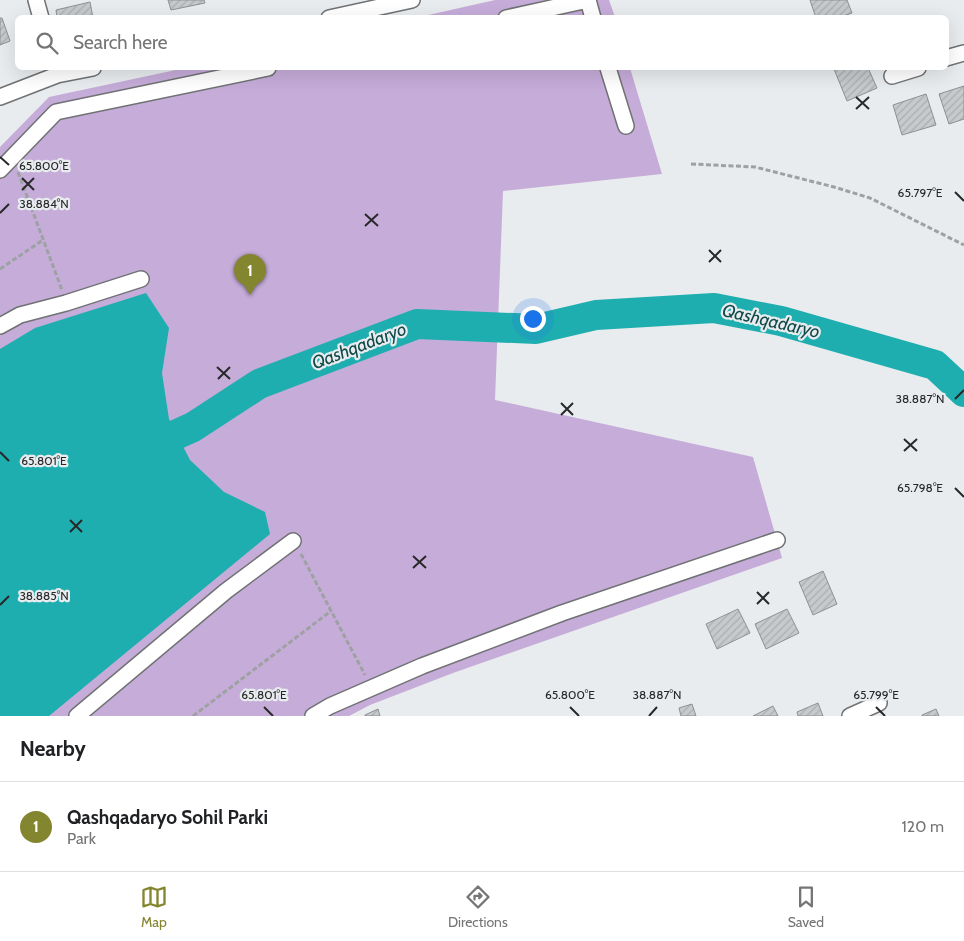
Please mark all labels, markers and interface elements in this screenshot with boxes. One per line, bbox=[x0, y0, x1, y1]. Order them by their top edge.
search box bbox=[15, 15, 949, 70]
icon: search bbox=[33, 29, 61, 57]
text: Search here bbox=[73, 31, 167, 54]
text: 65.800°E bbox=[19, 158, 69, 173]
text: 65.797°E bbox=[898, 185, 943, 200]
text: 38.884°N bbox=[19, 196, 69, 211]
pin: 1 bbox=[234, 254, 266, 295]
water label: Qashqadaryo bbox=[720, 299, 822, 343]
your location bbox=[520, 306, 546, 332]
water label: Qashqadaryo bbox=[309, 318, 409, 374]
text: 38.887°N bbox=[896, 391, 944, 406]
text: 65.801°E bbox=[21, 453, 67, 468]
text: 65.798°E bbox=[897, 480, 943, 495]
text: 38.885°N bbox=[19, 588, 69, 603]
text: 65.801°E bbox=[241, 687, 287, 702]
text: 65.800°E bbox=[545, 687, 595, 702]
text: 38.887°N bbox=[633, 687, 681, 702]
text: 65.799°E bbox=[853, 687, 899, 702]
text: Nearby bbox=[20, 736, 86, 761]
text: Qashqadaryo Sohil Parki bbox=[67, 806, 268, 829]
text: 1 bbox=[33, 817, 39, 836]
text: 120 m bbox=[902, 817, 944, 836]
text: Park bbox=[67, 829, 96, 848]
tab: Map bbox=[140, 883, 168, 931]
tab: Directions bbox=[448, 883, 508, 931]
tab: Saved bbox=[788, 883, 824, 931]

